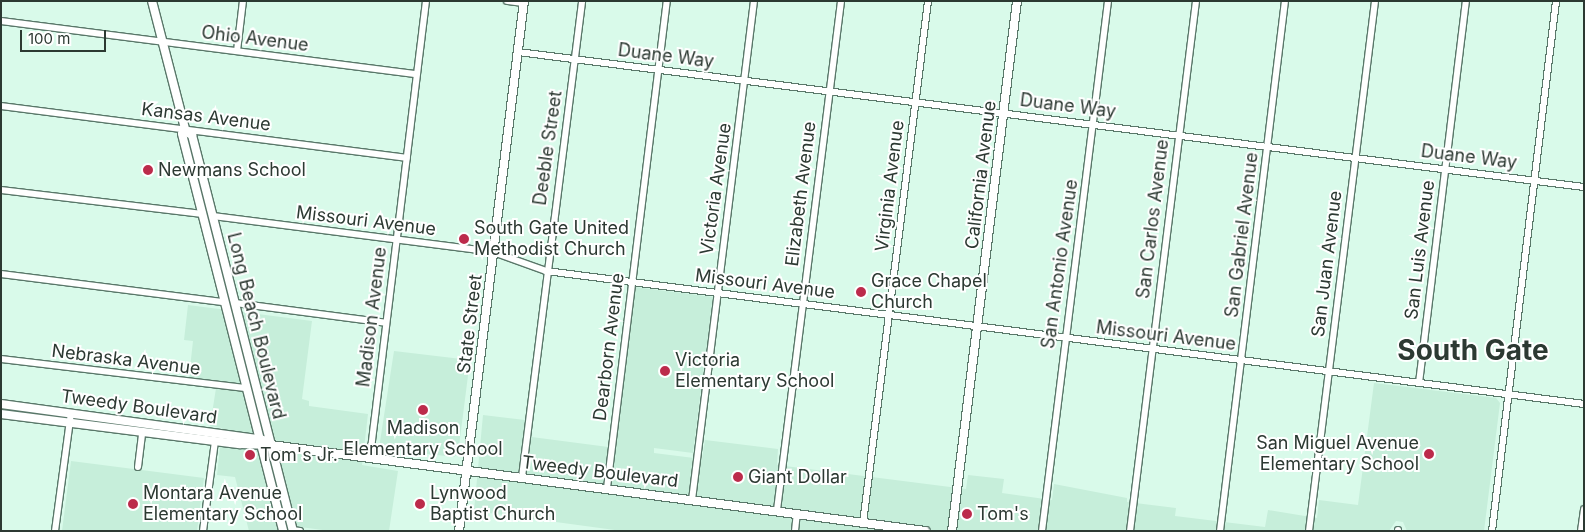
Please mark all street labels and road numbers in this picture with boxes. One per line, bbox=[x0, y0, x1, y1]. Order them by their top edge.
street label: Ohio Avenue bbox=[200, 22, 310, 56]
street label: Duane Way bbox=[617, 39, 715, 73]
street label: Deeble Street bbox=[529, 89, 567, 207]
street label: Duane Way bbox=[1019, 89, 1117, 123]
street label: Kansas Avenue bbox=[140, 98, 272, 136]
street label: California Avenue bbox=[961, 100, 1001, 250]
street label: Virginia Avenue bbox=[871, 119, 909, 253]
street label: Elizabeth Avenue bbox=[781, 120, 821, 268]
street label: Victoria Avenue bbox=[696, 121, 736, 257]
street label: San Carlos Avenue bbox=[1132, 138, 1174, 300]
street label: Duane Way bbox=[1420, 140, 1518, 174]
street label: San Gabriel Avenue bbox=[1221, 151, 1263, 319]
street label: San Antonio Avenue bbox=[1037, 178, 1083, 350]
street label: San Luis Avenue bbox=[1401, 179, 1439, 321]
street label: San Juan Avenue bbox=[1307, 190, 1347, 338]
street label: Missouri Avenue bbox=[295, 202, 437, 240]
street label: Long Beach Boulevard bbox=[222, 230, 290, 422]
street label: Madison Avenue bbox=[353, 246, 391, 388]
street label: Missouri Avenue bbox=[694, 265, 836, 303]
street label: Dearborn Avenue bbox=[589, 272, 629, 422]
street label: State Street bbox=[453, 273, 487, 375]
street label: Missouri Avenue bbox=[1095, 317, 1237, 355]
street label: Nebraska Avenue bbox=[50, 340, 202, 380]
street label: Tweedy Boulevard bbox=[60, 385, 218, 429]
street label: Tweedy Boulevard bbox=[521, 452, 679, 492]

